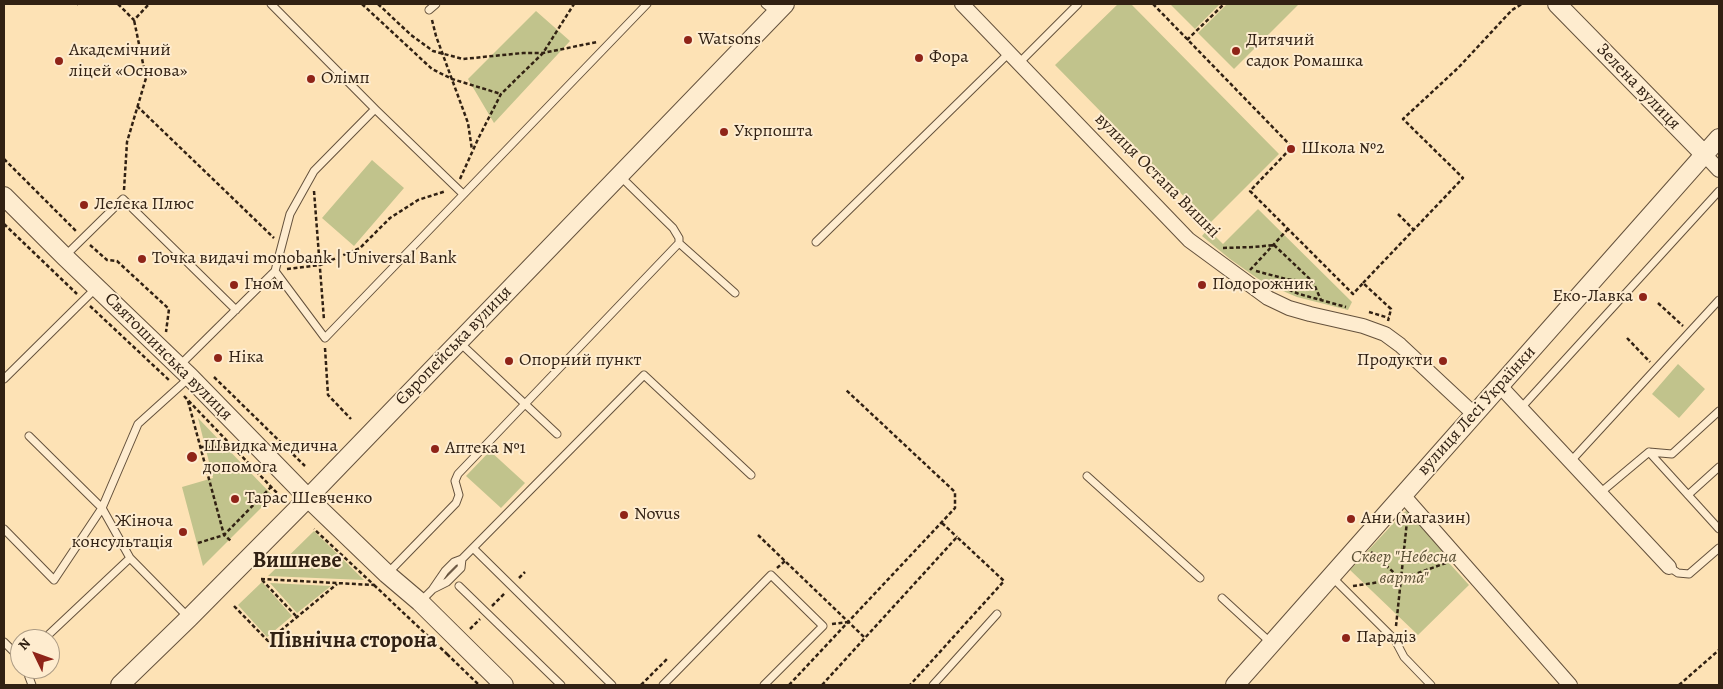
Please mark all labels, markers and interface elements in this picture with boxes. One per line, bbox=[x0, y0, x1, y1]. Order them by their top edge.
place label: Watsons bbox=[698, 29, 761, 51]
place label: Дитячий садок Ромашка bbox=[1246, 30, 1363, 72]
marker: Watsons bbox=[682, 34, 694, 46]
street label: Зелена вулиця bbox=[1591, 39, 1685, 135]
place label: Академічний ліцей «Основа» bbox=[69, 40, 187, 82]
marker: Дитячий садок Ромашка bbox=[1230, 45, 1242, 57]
place label: Фора bbox=[929, 47, 969, 69]
marker: Фора bbox=[913, 52, 925, 64]
marker: Академічний ліцей «Основа» bbox=[53, 55, 65, 67]
place label: Олімп bbox=[321, 68, 370, 90]
marker: Олімп bbox=[305, 73, 317, 85]
street label: вулиця Остапа Вишні bbox=[1090, 109, 1224, 243]
place label: Укрпошта bbox=[734, 121, 813, 143]
marker: Укрпошта bbox=[718, 126, 730, 138]
place label: Школа №2 bbox=[1301, 138, 1385, 160]
marker: Школа №2 bbox=[1285, 143, 1297, 155]
place label: Лелека Плюс bbox=[94, 194, 194, 216]
marker: Лелека Плюс bbox=[78, 199, 90, 211]
place label: Точка видачі monobank | Universal Bank bbox=[152, 248, 457, 270]
marker: Точка видачі monobank | Universal Bank bbox=[136, 253, 148, 265]
place label: Гном bbox=[244, 274, 284, 296]
place label: Подорожник bbox=[1212, 274, 1314, 296]
marker: Гном bbox=[228, 279, 240, 291]
marker: Подорожник bbox=[1196, 279, 1208, 291]
street label: Європейська вулиця bbox=[391, 282, 517, 410]
place label: Еко-Лавка bbox=[1552, 286, 1633, 308]
street label: Святошинська вулиця bbox=[99, 288, 237, 426]
marker: Еко-Лавка bbox=[1637, 291, 1649, 303]
street label: вулиця Лесі Українки bbox=[1413, 342, 1541, 480]
place label: Ніка bbox=[228, 347, 264, 369]
place label: Опорний пункт bbox=[519, 350, 642, 372]
place label: Продукти bbox=[1357, 350, 1433, 372]
marker: Ніка bbox=[212, 352, 224, 364]
marker: Опорний пункт bbox=[503, 355, 515, 367]
marker: Продукти bbox=[1437, 355, 1449, 367]
place label: Швидка медична допомога bbox=[203, 436, 338, 478]
place label: Аптека №1 bbox=[445, 438, 526, 460]
marker: Аптека №1 bbox=[429, 443, 441, 455]
marker: Швидка медична допомога bbox=[185, 450, 199, 464]
place label: Тарас Шевченко bbox=[245, 488, 372, 510]
marker: Тарас Шевченко bbox=[229, 493, 241, 505]
place label: Novus bbox=[634, 504, 680, 526]
place label: Ани (магазин) bbox=[1361, 508, 1471, 530]
marker: Novus bbox=[618, 509, 630, 521]
place label: Жіноча консультація bbox=[72, 511, 173, 554]
marker: Ани (магазин) bbox=[1345, 513, 1357, 525]
marker: Жіноча консультація bbox=[177, 526, 189, 538]
park label: Сквер "Небесна варта" bbox=[1351, 547, 1457, 590]
district label: Вишневе bbox=[252, 549, 342, 575]
place label: Парадіз bbox=[1356, 627, 1416, 649]
north arrow bbox=[10, 629, 60, 679]
district label: Північна сторона bbox=[269, 629, 437, 655]
marker: Парадіз bbox=[1340, 632, 1352, 644]
text: N bbox=[14, 634, 35, 654]

